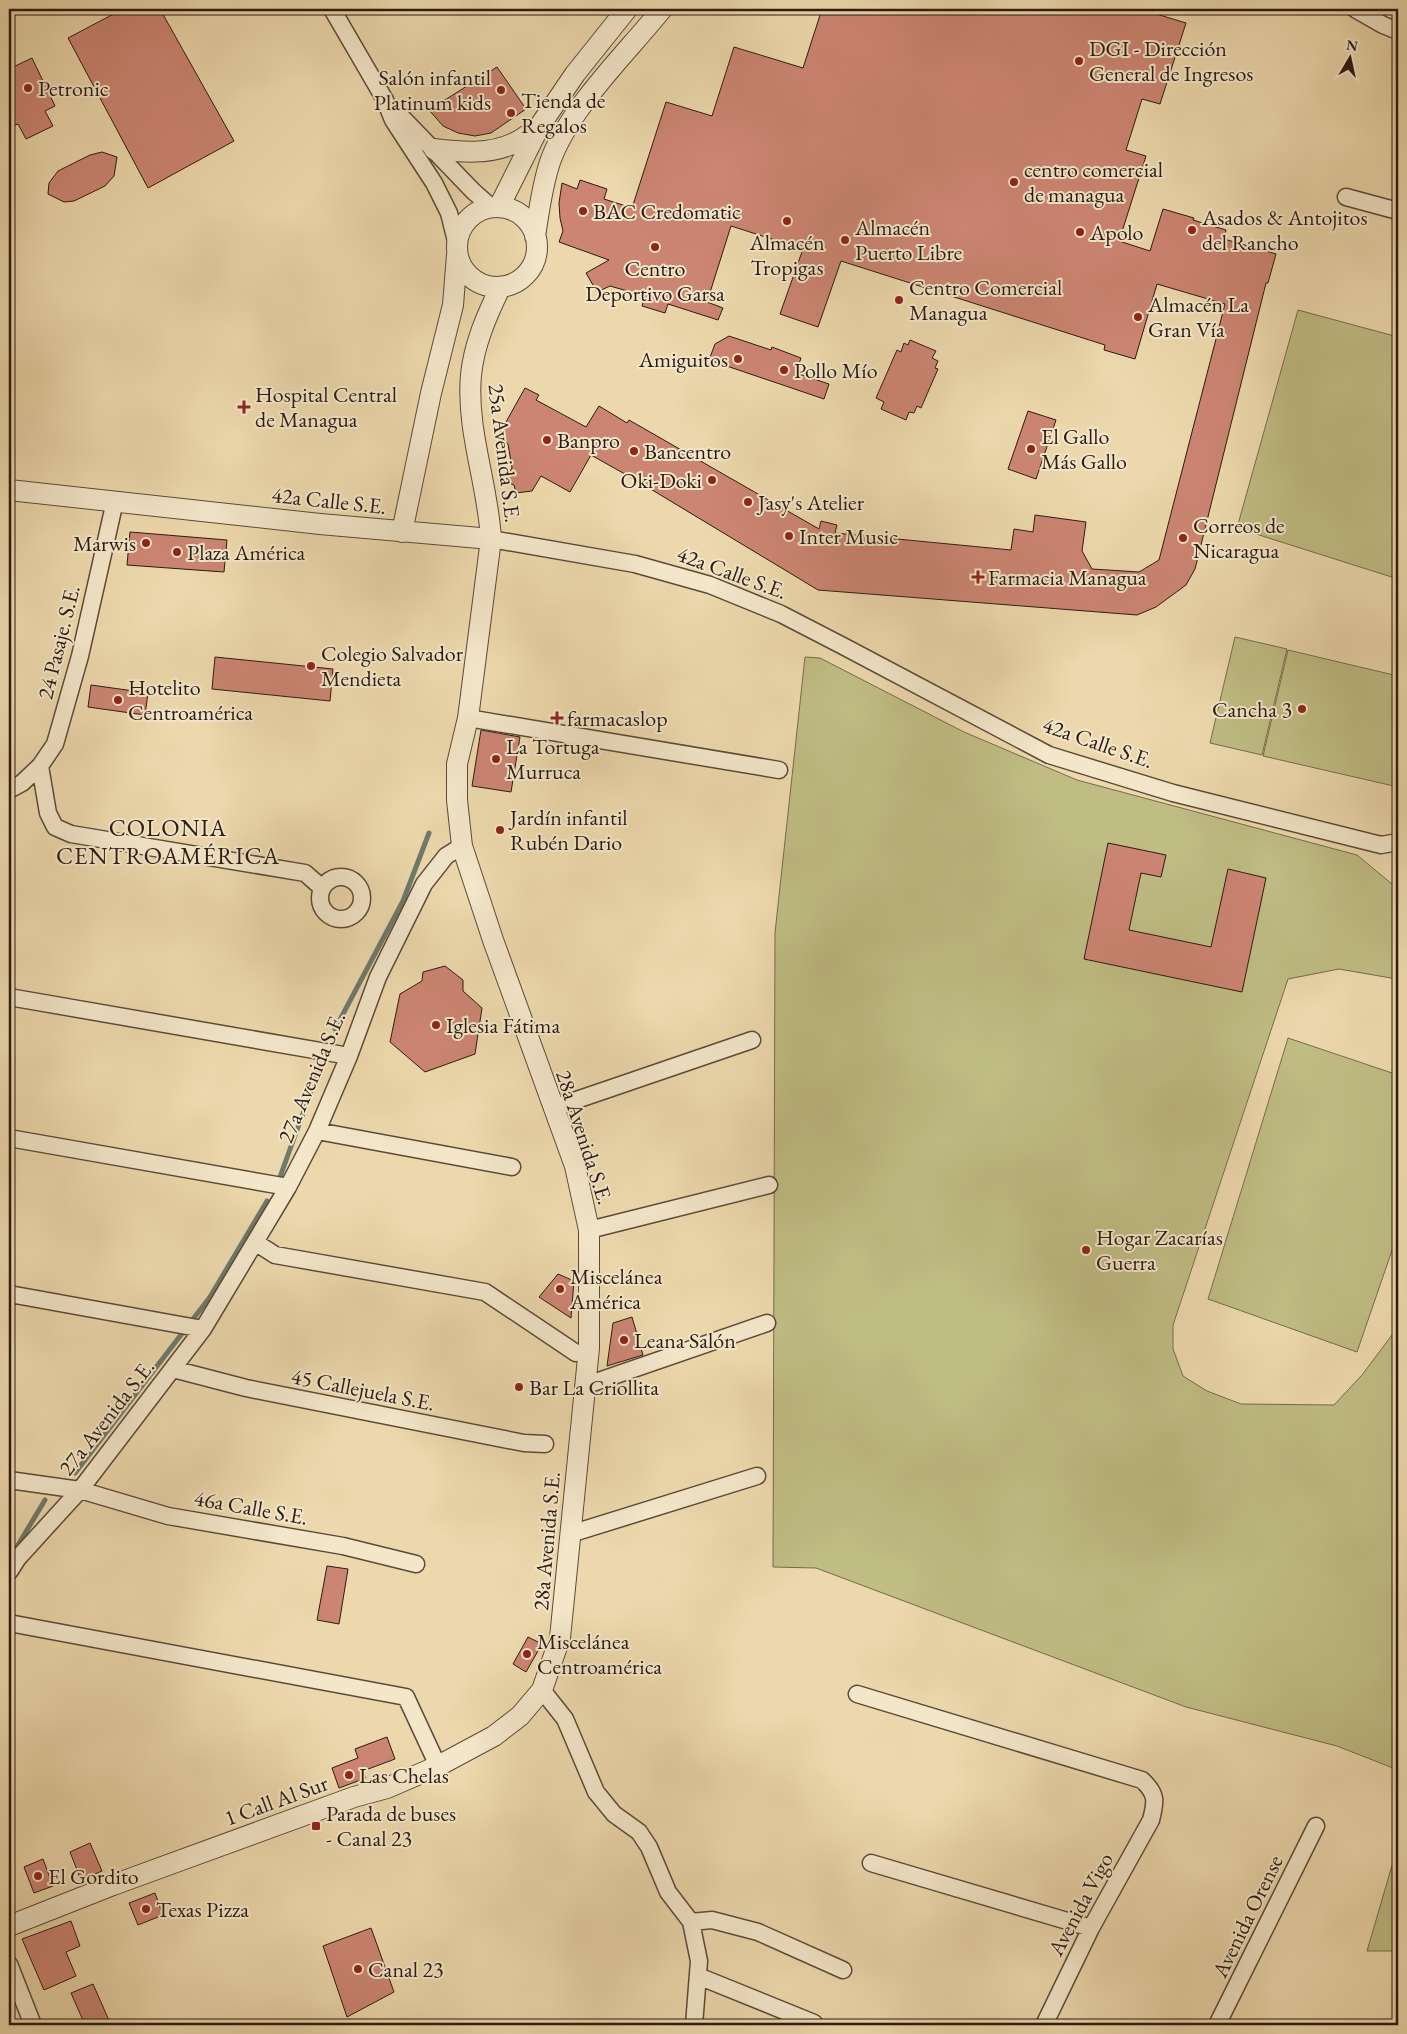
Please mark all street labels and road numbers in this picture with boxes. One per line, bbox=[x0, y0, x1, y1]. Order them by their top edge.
street label: 25a Avenida S.E. bbox=[482, 382, 527, 524]
street label: 42a Calle S.E. bbox=[270, 480, 388, 521]
street label: 42a Calle S.E. bbox=[673, 539, 791, 606]
street label: 24 Pasaje. S.E. bbox=[30, 582, 87, 702]
street label: 42a Calle S.E. bbox=[1039, 710, 1157, 775]
street label: 27a Avenida S.E. bbox=[271, 1007, 352, 1147]
street label: 28a Avenida S.E. bbox=[549, 1066, 620, 1208]
street label: 27a Avenida S.E. bbox=[52, 1353, 161, 1481]
street label: 45 Callejuela S.E. bbox=[289, 1361, 437, 1418]
street label: 28a Avenida S.E. bbox=[526, 1470, 567, 1612]
street label: 46a Calle S.E. bbox=[192, 1483, 310, 1532]
street label: 1 Call Al Sur bbox=[220, 1768, 333, 1833]
street label: Avenida Vigo bbox=[1041, 1848, 1120, 1962]
street label: Avenida Orense bbox=[1205, 1850, 1290, 1983]

